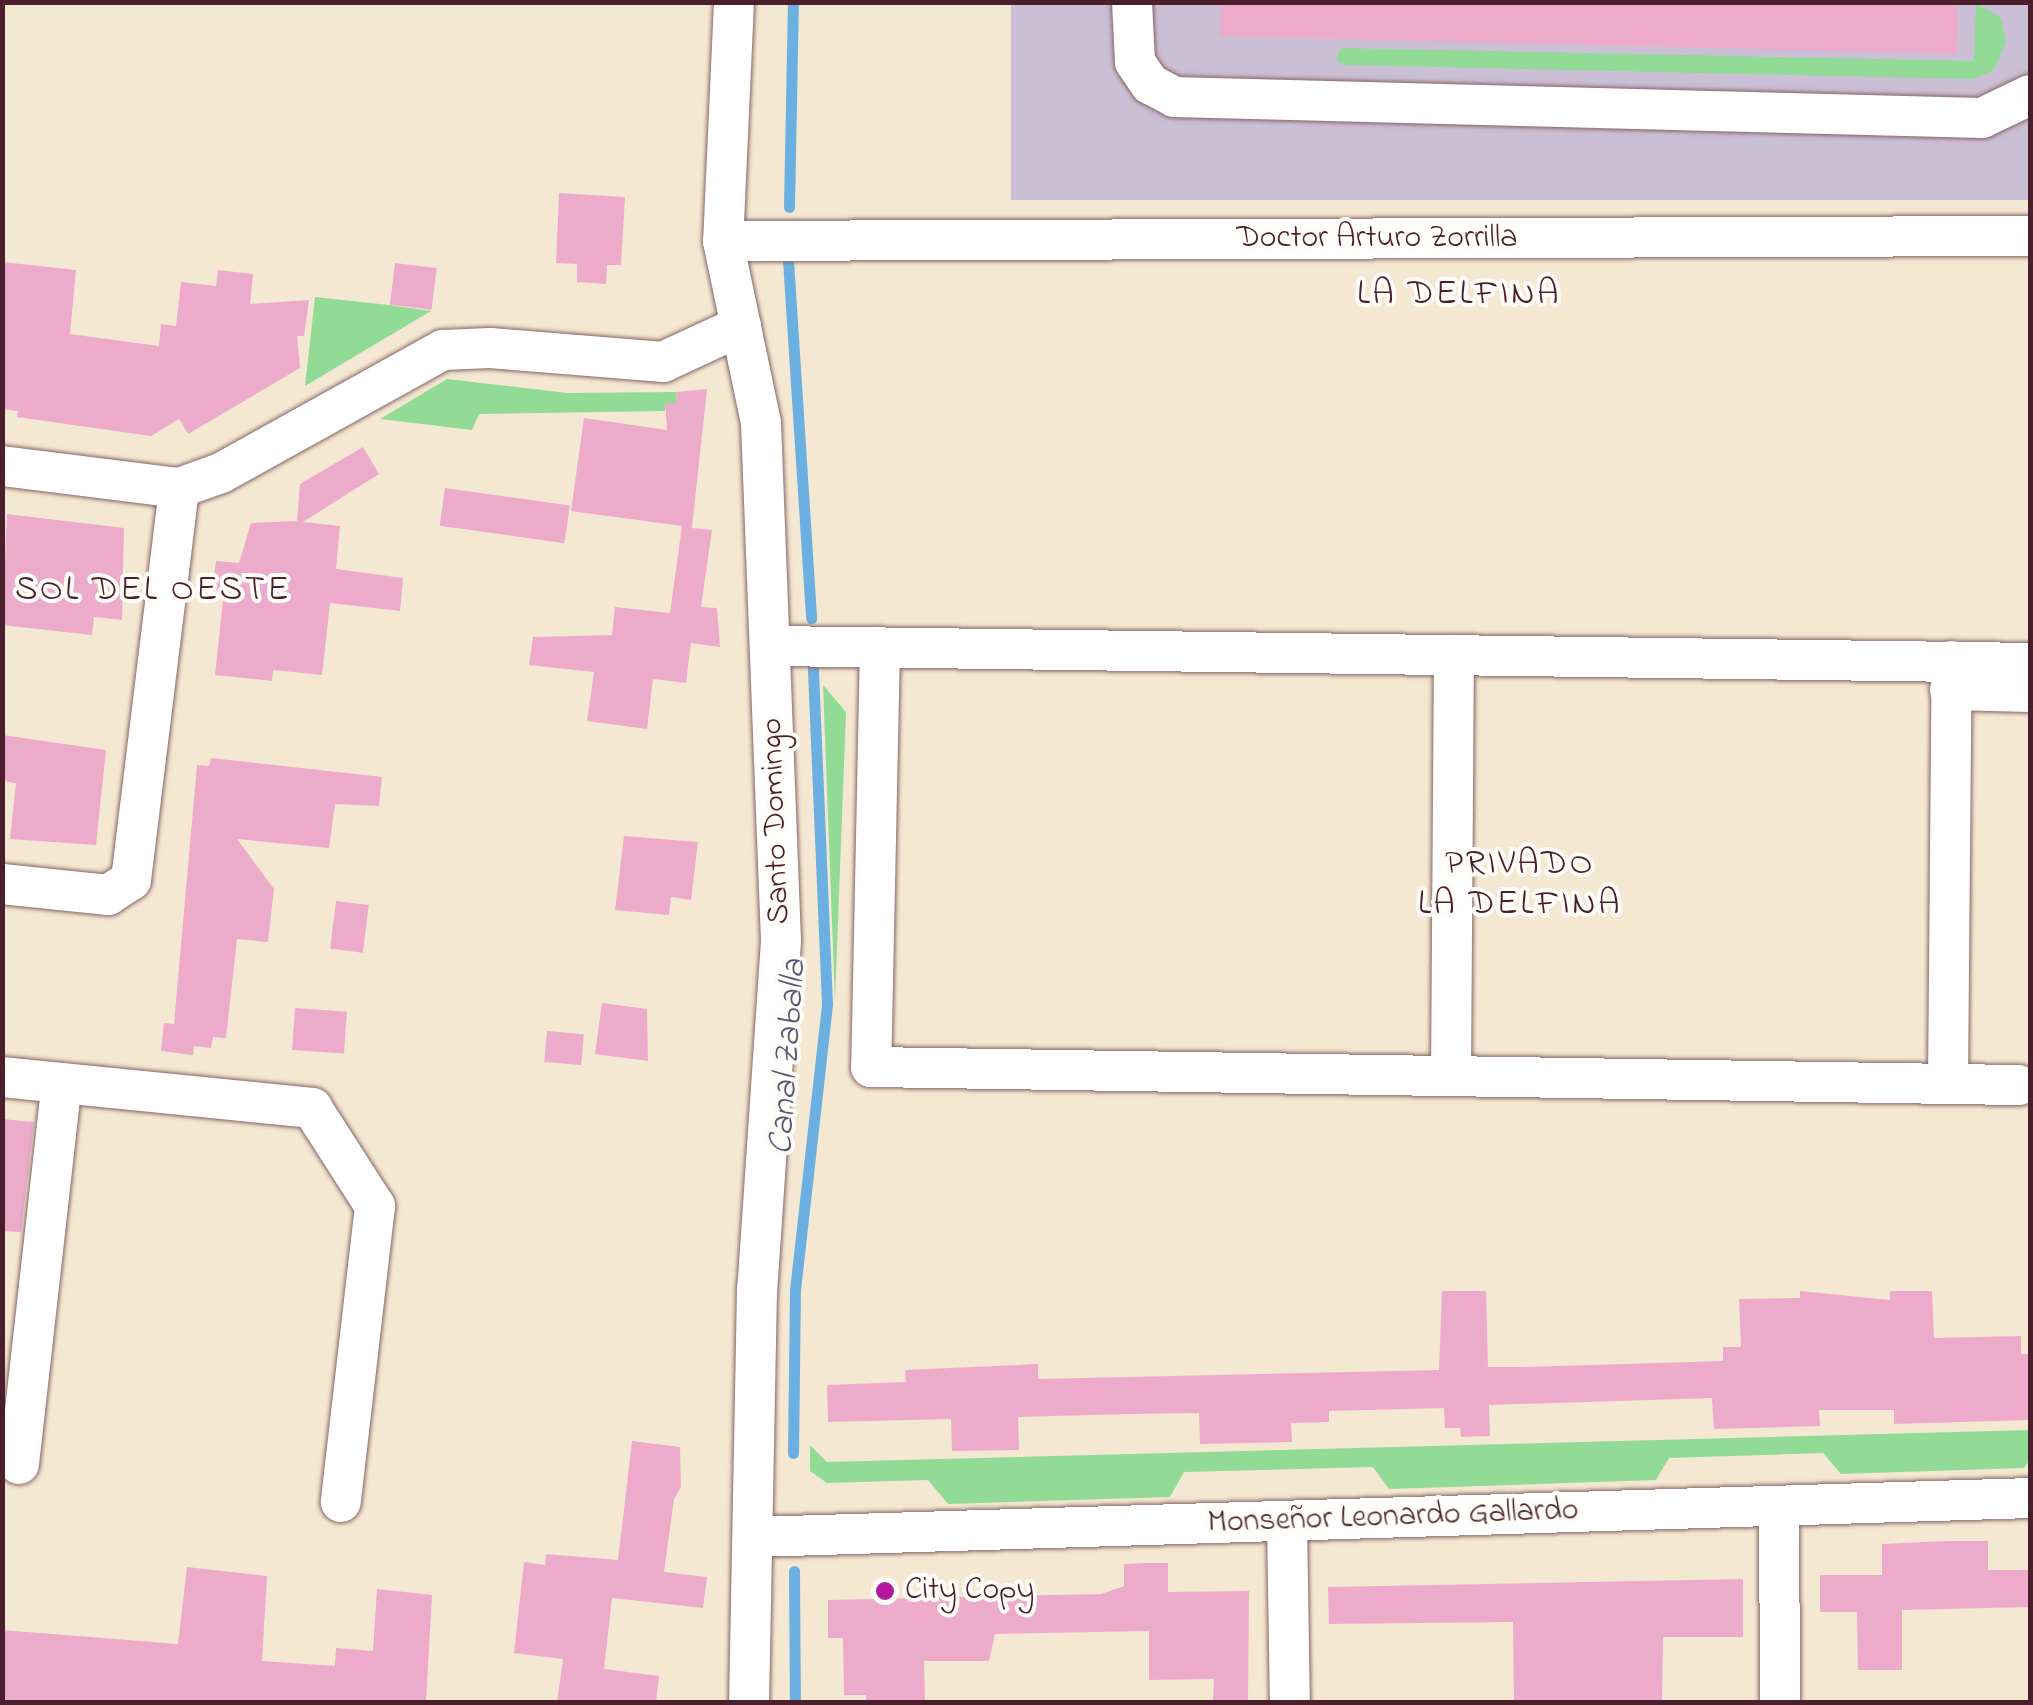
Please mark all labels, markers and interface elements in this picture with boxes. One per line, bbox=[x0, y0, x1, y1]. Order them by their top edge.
street label: Doctor Arturo Zorrilla bbox=[1236, 220, 1518, 258]
district label: LA DELFINA bbox=[1357, 274, 1561, 316]
district label: SOL DEL OESTE bbox=[15, 570, 291, 612]
street label: Santo Domingo bbox=[754, 717, 800, 925]
district label: PRIVADO LA DELFINA bbox=[1418, 844, 1622, 926]
water label: Canal Zaballa bbox=[761, 958, 817, 1156]
street label: Monseñor Leonardo Gallardo bbox=[1207, 1492, 1579, 1544]
place label: City Copy bbox=[905, 1572, 1034, 1610]
marker: City Copy bbox=[874, 1580, 896, 1602]

